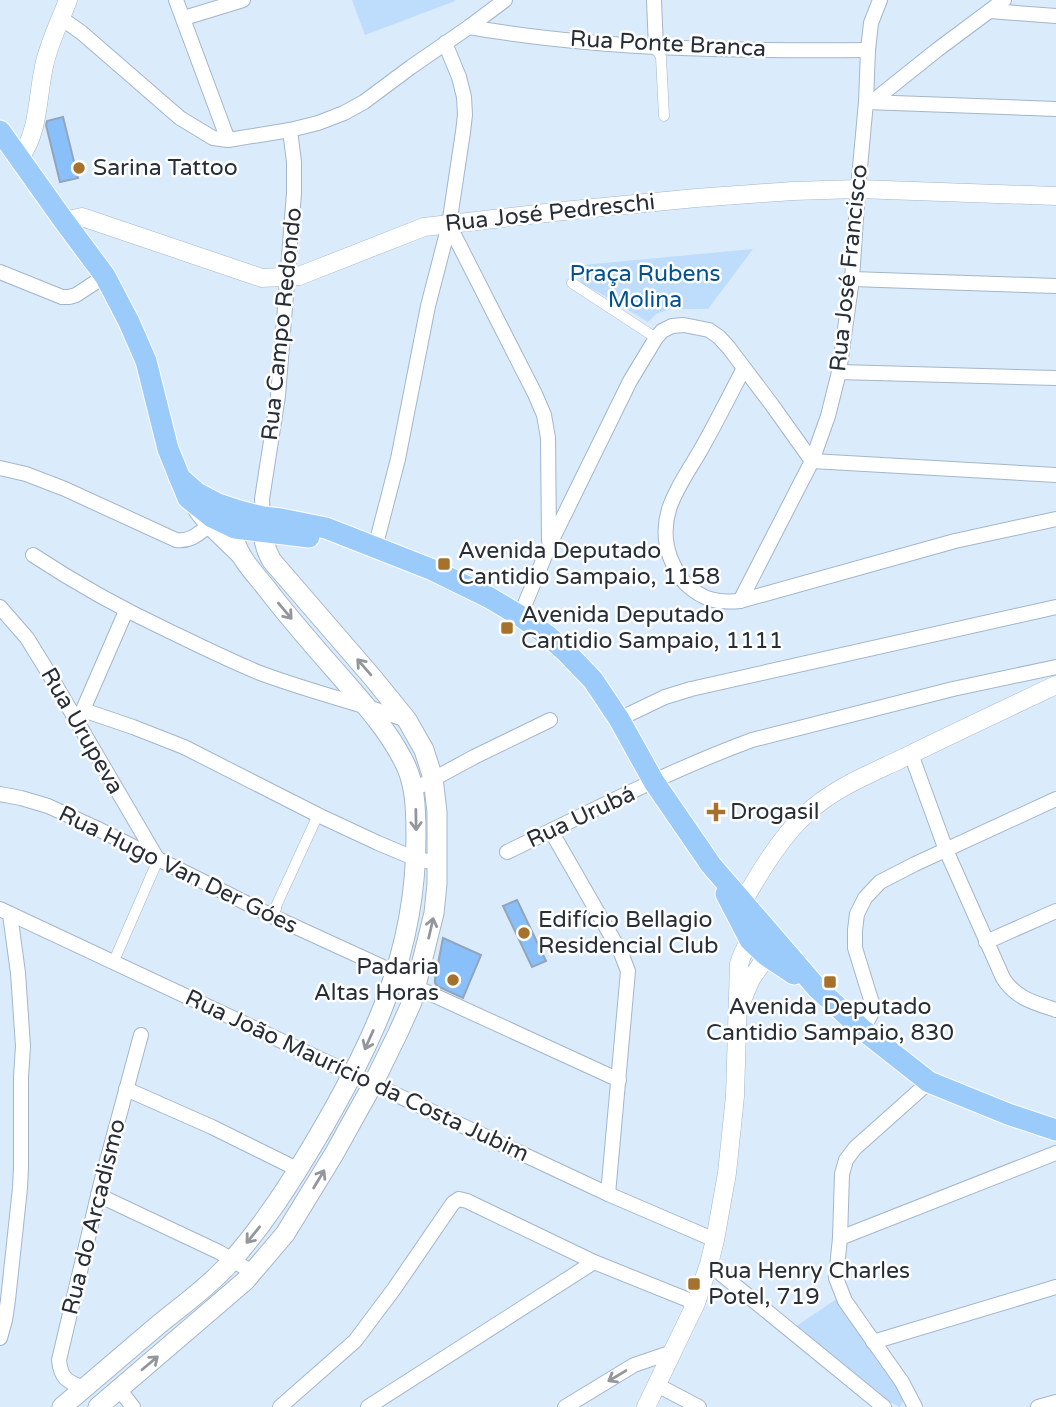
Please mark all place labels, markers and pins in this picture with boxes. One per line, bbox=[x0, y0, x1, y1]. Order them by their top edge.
place label: Sarina Tattoo bbox=[93, 154, 238, 182]
marker: Sarina Tattoo bbox=[71, 160, 87, 176]
place label: Avenida Deputado Cantidio Sampaio, 1158 bbox=[458, 537, 720, 591]
marker: Avenida Deputado Cantidio Sampaio, 1158 bbox=[436, 556, 452, 572]
place label: Avenida Deputado Cantidio Sampaio, 1111 bbox=[521, 601, 783, 655]
marker: Avenida Deputado Cantidio Sampaio, 1111 bbox=[499, 620, 515, 636]
place label: Drogasil bbox=[730, 798, 819, 826]
marker: Drogasil bbox=[708, 804, 724, 820]
place label: Edifício Bellagio Residencial Club bbox=[538, 906, 719, 960]
marker: Edifício Bellagio Residencial Club bbox=[516, 925, 532, 941]
place label: Padaria Altas Horas bbox=[314, 953, 439, 1007]
marker: Padaria Altas Horas bbox=[445, 972, 461, 988]
marker: Avenida Deputado Cantidio Sampaio, 830 bbox=[822, 974, 838, 990]
place label: Avenida Deputado Cantidio Sampaio, 830 bbox=[706, 993, 954, 1047]
place label: Rua Henry Charles Potel, 719 bbox=[708, 1257, 910, 1311]
marker: Rua Henry Charles Potel, 719 bbox=[686, 1276, 702, 1292]

